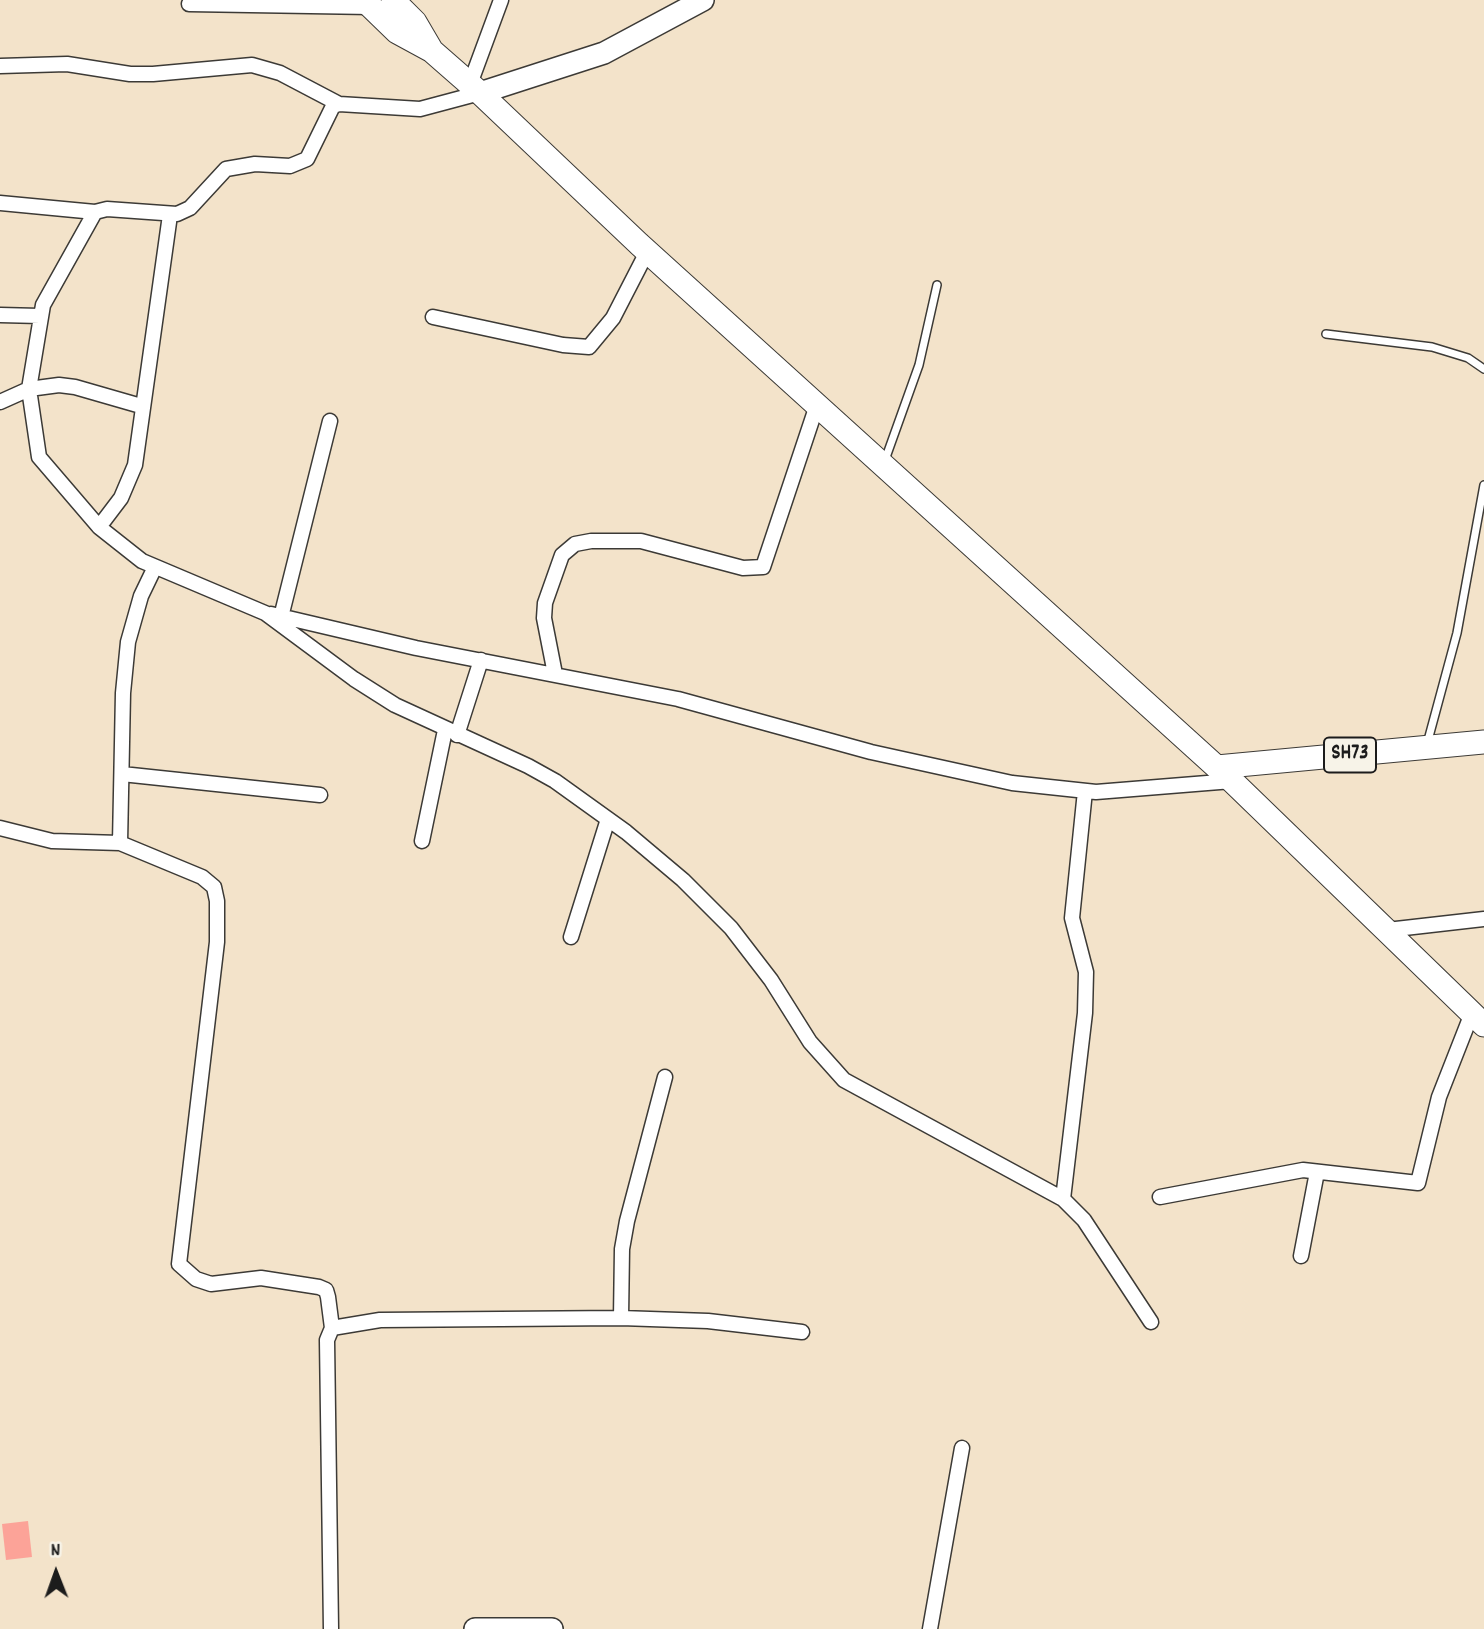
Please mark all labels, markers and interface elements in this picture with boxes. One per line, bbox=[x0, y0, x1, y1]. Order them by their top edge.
road number: SH73 bbox=[1324, 738, 1376, 772]
north arrow bbox=[21, 1538, 91, 1608]
text: N bbox=[51, 1538, 61, 1565]

